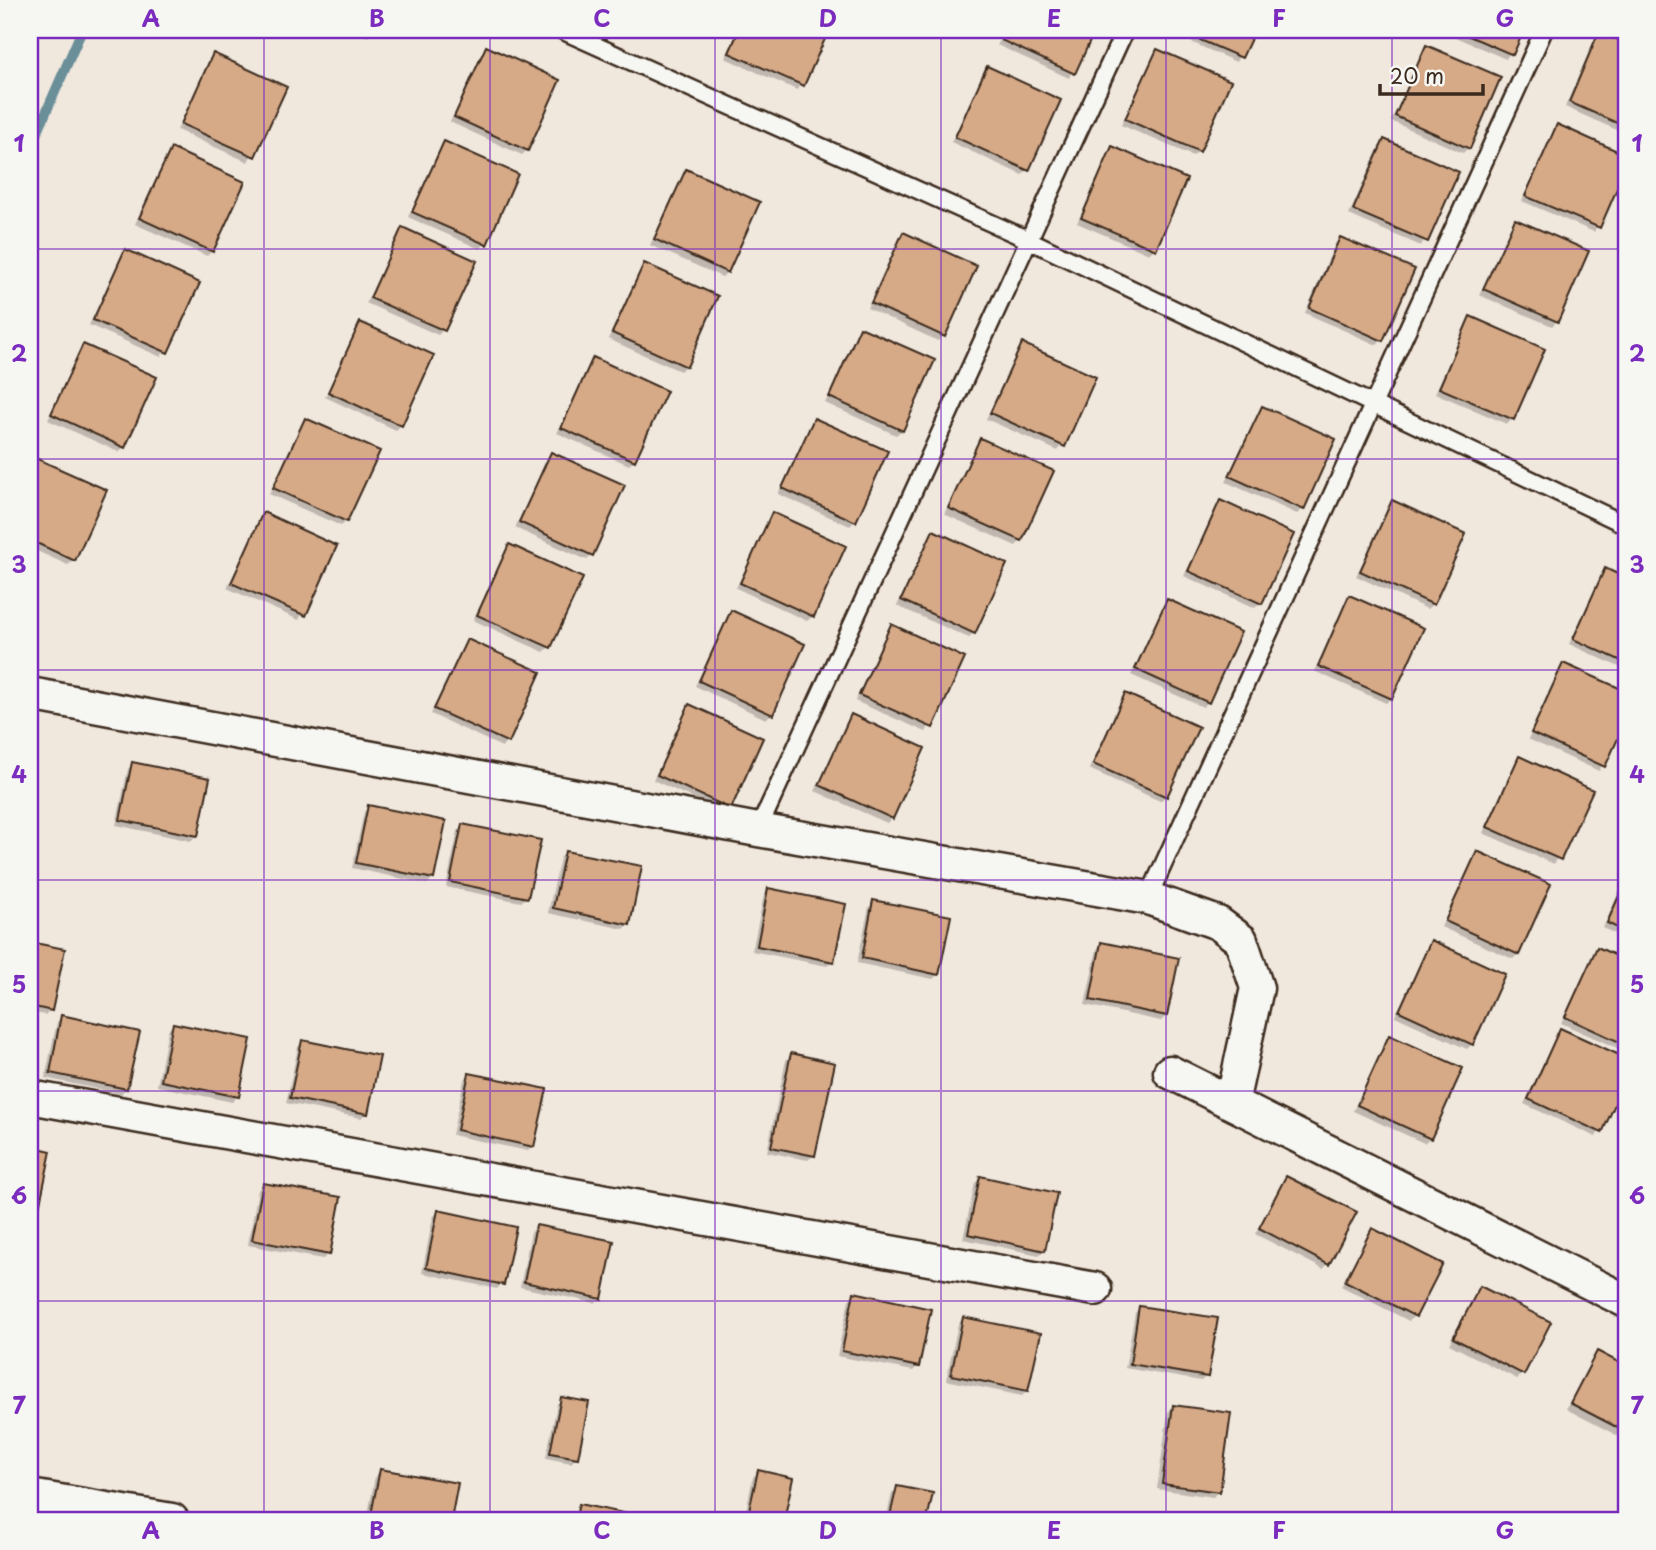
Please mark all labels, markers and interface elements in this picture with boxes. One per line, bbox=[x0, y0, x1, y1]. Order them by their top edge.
text: A bbox=[142, 0, 160, 35]
text: B bbox=[369, 0, 385, 35]
text: C bbox=[593, 0, 611, 35]
text: D bbox=[819, 0, 837, 35]
text: E bbox=[1047, 0, 1061, 35]
text: F bbox=[1272, 0, 1286, 35]
text: G bbox=[1496, 0, 1514, 35]
scale bar bbox=[1380, 52, 1483, 96]
text: 20 m bbox=[1390, 59, 1444, 91]
text: 1 bbox=[14, 125, 25, 160]
text: 1 bbox=[1632, 125, 1643, 160]
text: 2 bbox=[11, 335, 27, 370]
text: 2 bbox=[1629, 335, 1645, 370]
text: 3 bbox=[11, 546, 27, 581]
text: 3 bbox=[1629, 546, 1645, 581]
text: 4 bbox=[11, 756, 27, 791]
text: 4 bbox=[1629, 756, 1645, 791]
text: 5 bbox=[12, 966, 26, 1001]
text: 5 bbox=[1630, 966, 1644, 1001]
text: 6 bbox=[11, 1177, 27, 1212]
text: 6 bbox=[1629, 1177, 1645, 1212]
text: 7 bbox=[12, 1387, 26, 1422]
text: 7 bbox=[1630, 1387, 1644, 1422]
text: A bbox=[142, 1512, 160, 1547]
text: B bbox=[369, 1512, 385, 1547]
text: C bbox=[593, 1512, 611, 1547]
text: D bbox=[819, 1512, 837, 1547]
text: E bbox=[1047, 1512, 1061, 1547]
text: F bbox=[1272, 1512, 1286, 1547]
text: G bbox=[1496, 1512, 1514, 1547]

